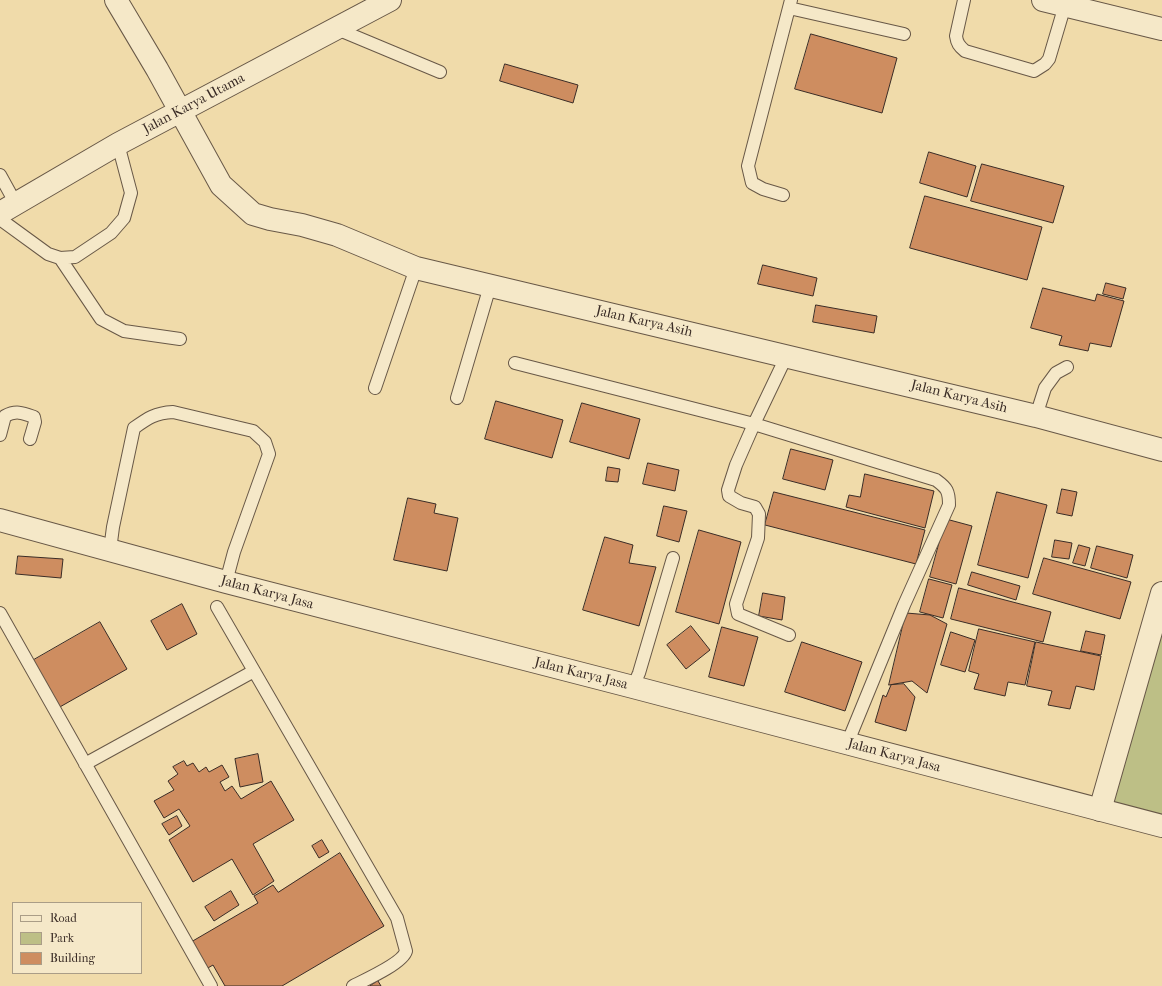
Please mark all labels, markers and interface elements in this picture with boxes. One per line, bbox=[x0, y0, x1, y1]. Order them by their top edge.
street label: Jalan Karya Utama bbox=[140, 70, 248, 138]
street label: Jalan Karya Asih bbox=[594, 303, 694, 341]
street label: Jalan Karya Asih bbox=[909, 377, 1009, 417]
street label: Jalan Karya Jasa bbox=[219, 573, 315, 613]
street label: Jalan Karya Jasa bbox=[533, 654, 629, 694]
street label: Jalan Karya Jasa bbox=[846, 736, 942, 776]
legend bbox=[12, 902, 142, 974]
text: Road bbox=[50, 911, 77, 925]
text: Park bbox=[50, 931, 74, 945]
text: Building bbox=[50, 951, 95, 965]

